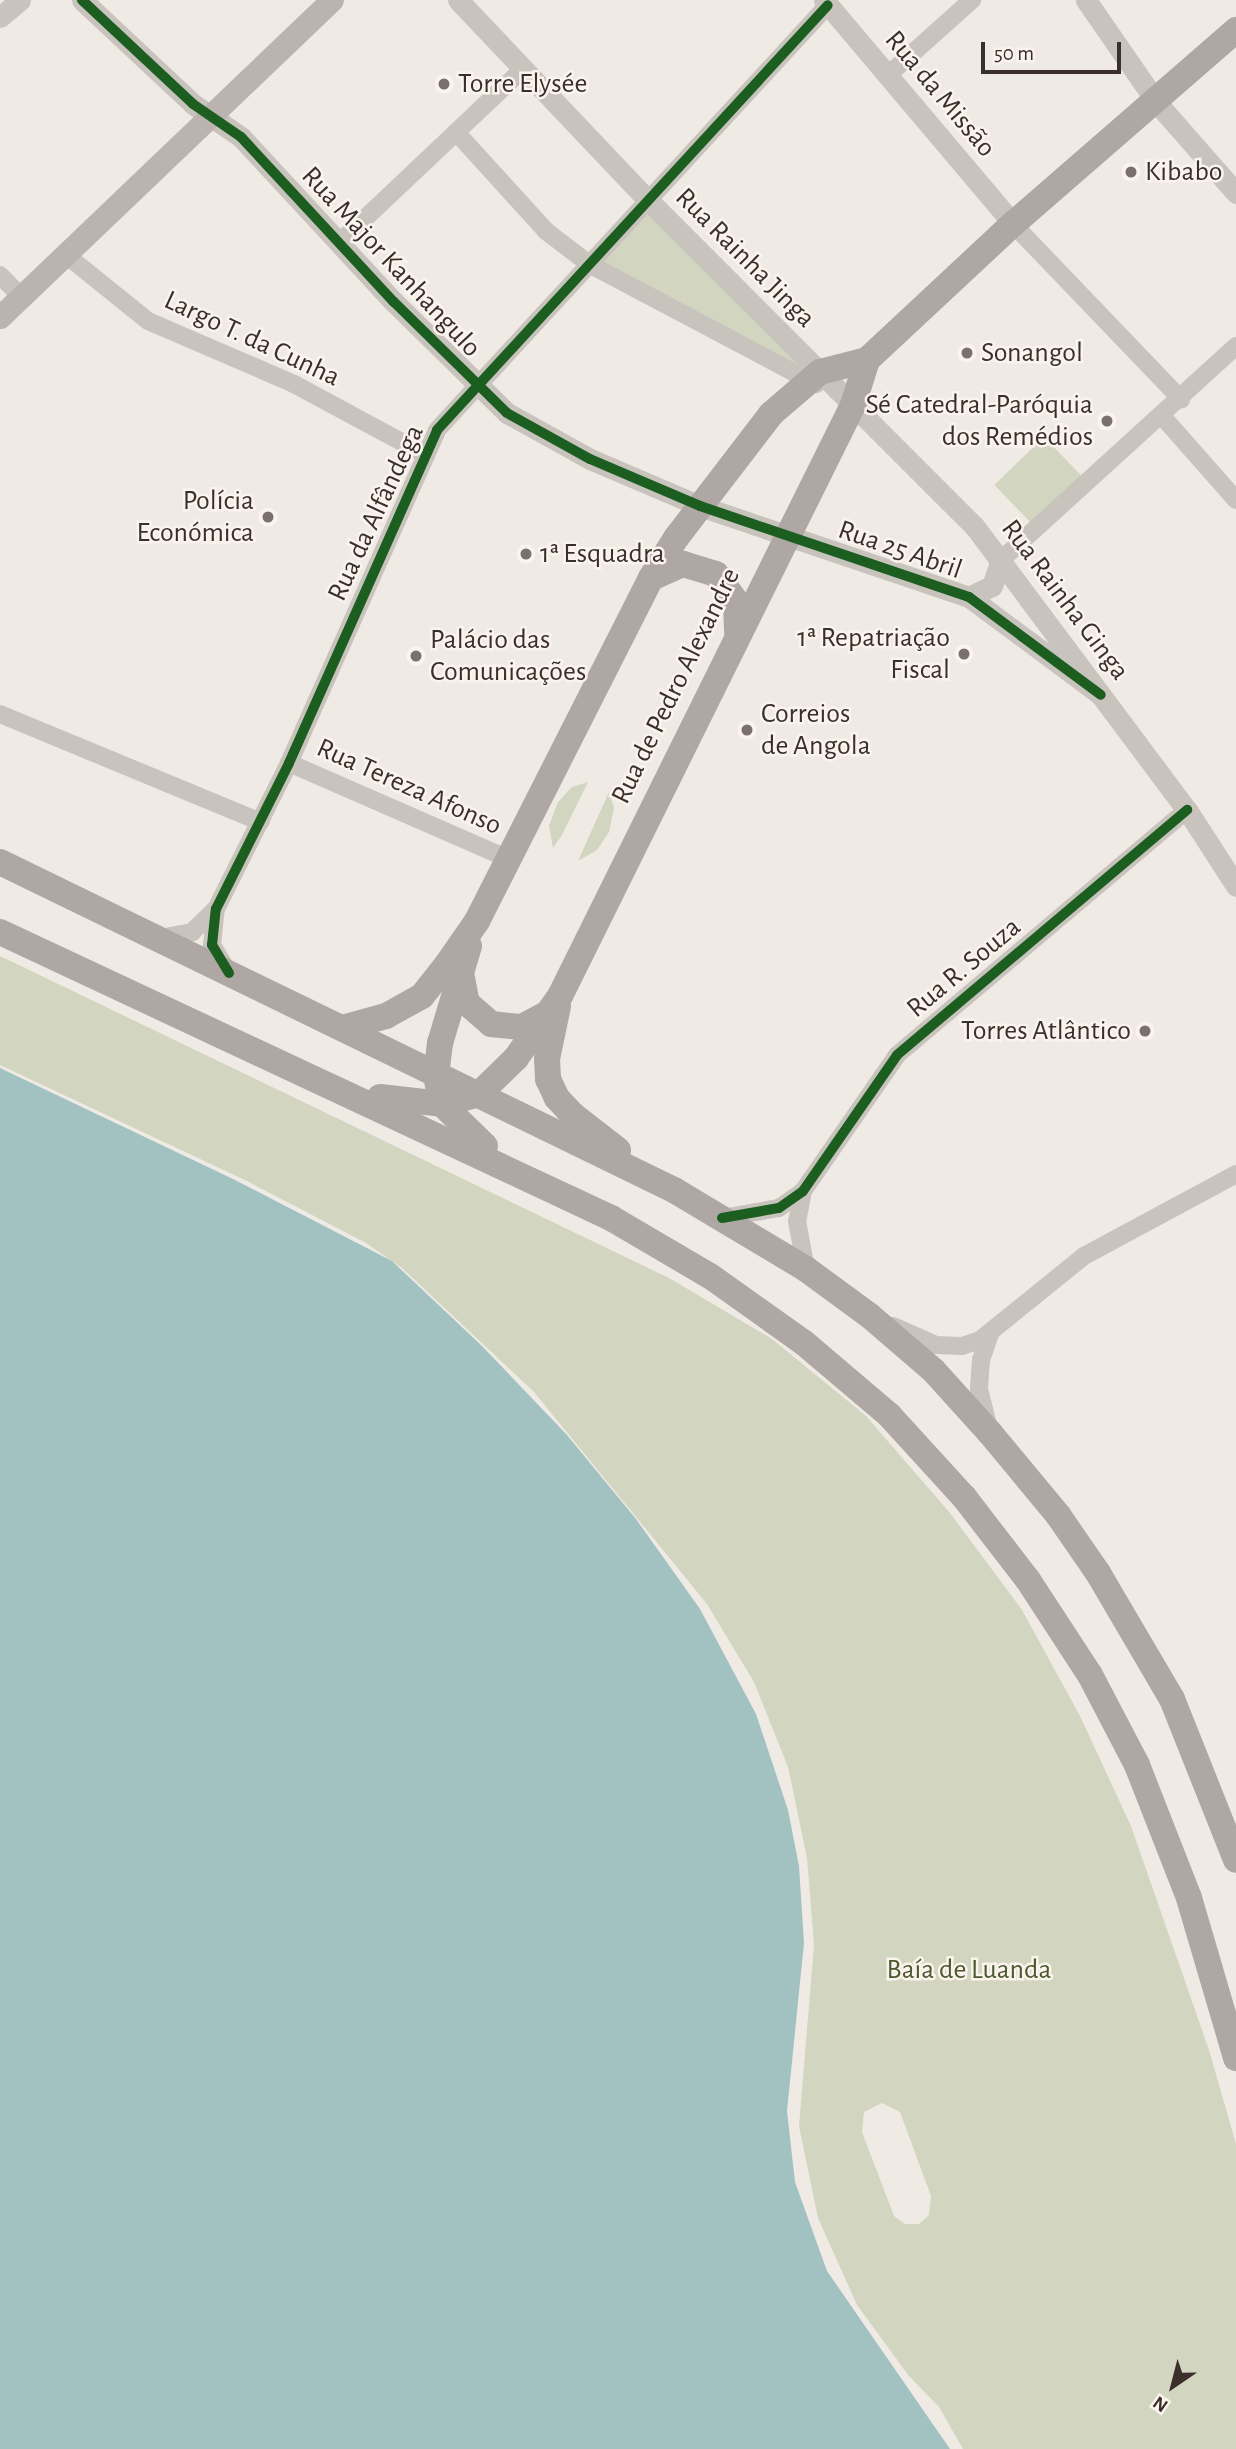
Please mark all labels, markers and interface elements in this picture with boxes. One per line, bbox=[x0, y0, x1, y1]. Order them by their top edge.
street label: Rua da Missão bbox=[877, 24, 1003, 164]
scale bar bbox=[984, 28, 1124, 72]
text: 50 m bbox=[994, 43, 1034, 64]
place label: Torre Elysée bbox=[458, 67, 587, 101]
marker: Torre Elysée bbox=[436, 76, 452, 92]
place label: Kibabo bbox=[1145, 155, 1223, 189]
street label: Rua Major Kanhangulo bbox=[294, 160, 488, 364]
marker: Kibabo bbox=[1123, 164, 1139, 180]
street label: Rua Rainha Jinga bbox=[668, 181, 822, 335]
street label: Largo T. da Cunha bbox=[159, 284, 345, 394]
place label: Sonangol bbox=[981, 336, 1083, 370]
marker: Sonangol bbox=[959, 345, 975, 361]
place label: Sé Catedral-Paróquia dos Remédios bbox=[865, 388, 1093, 454]
marker: Sé Catedral-Paróquia dos Remédios bbox=[1099, 413, 1115, 429]
street label: Rua da Alfândega bbox=[320, 420, 432, 606]
place label: Polícia Económica bbox=[136, 484, 254, 550]
marker: Polícia Económica bbox=[260, 509, 276, 525]
street label: Rua 25 Abril bbox=[834, 513, 966, 587]
street label: Rua Rainha Ginga bbox=[994, 513, 1136, 687]
place label: 1ª Esquadra bbox=[540, 537, 665, 571]
marker: 1ª Esquadra bbox=[518, 546, 534, 562]
street label: Rua de Pedro Alexandre bbox=[604, 563, 748, 809]
place label: 1ª Repatriação Fiscal bbox=[797, 621, 950, 687]
place label: Palácio das Comunicações bbox=[430, 623, 586, 689]
marker: 1ª Repatriação Fiscal bbox=[956, 646, 972, 662]
marker: Palácio das Comunicações bbox=[408, 648, 424, 664]
place label: Correios de Angola bbox=[761, 697, 871, 763]
marker: Correios de Angola bbox=[739, 722, 755, 738]
street label: Rua Tereza Afonso bbox=[311, 731, 507, 843]
street label: Rua R. Souza bbox=[900, 911, 1028, 1025]
place label: Torres Atlântico bbox=[961, 1014, 1131, 1048]
marker: Torres Atlântico bbox=[1137, 1023, 1153, 1039]
park label: Baía de Luanda bbox=[887, 1953, 1051, 1987]
north arrow bbox=[1138, 2351, 1208, 2421]
text: N bbox=[1150, 2392, 1172, 2415]

